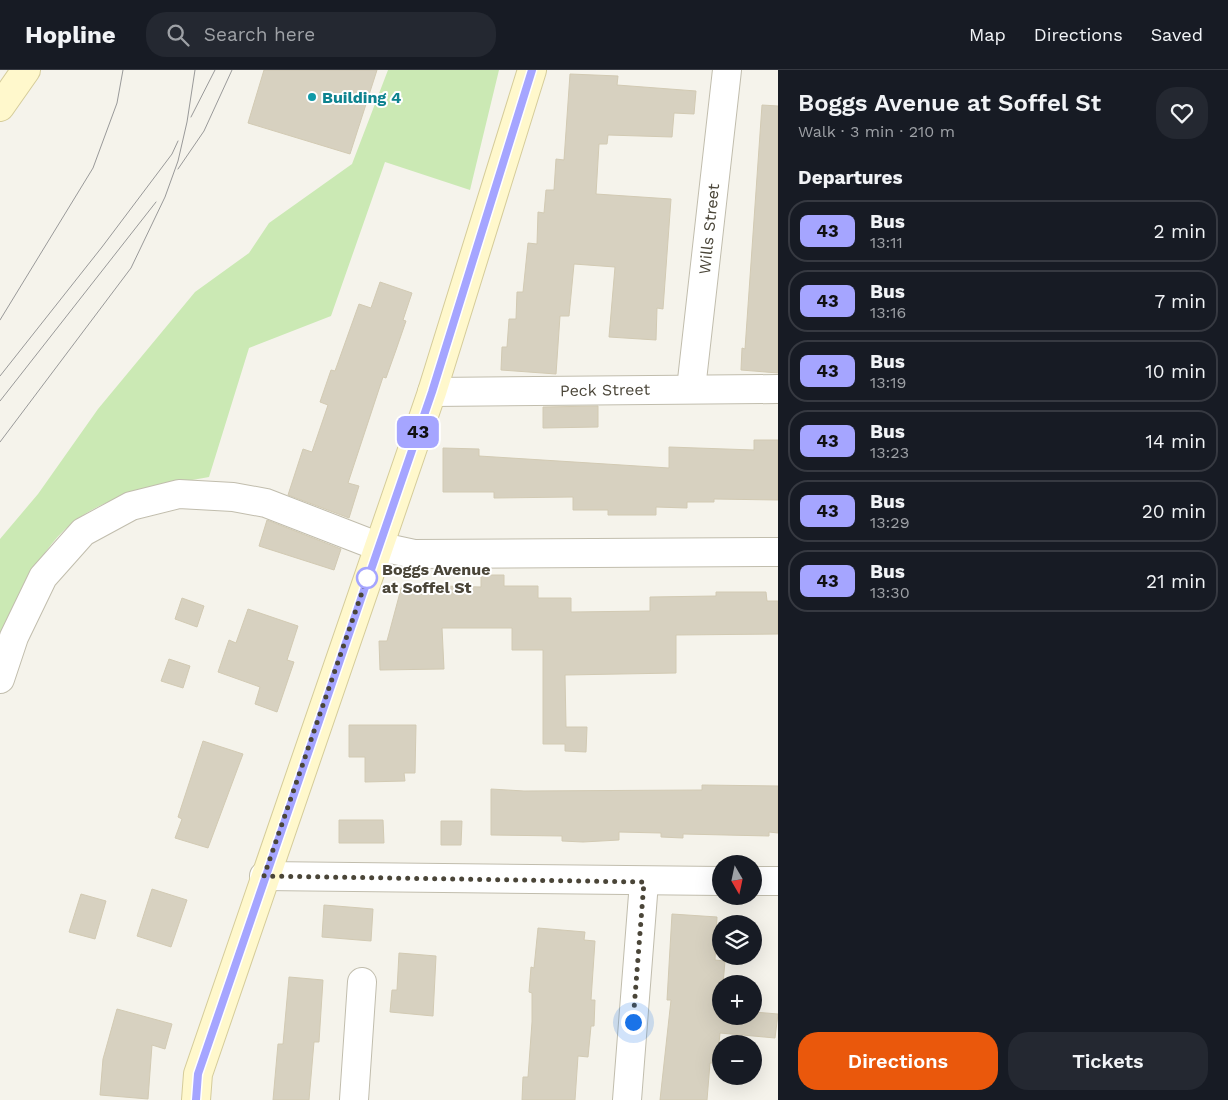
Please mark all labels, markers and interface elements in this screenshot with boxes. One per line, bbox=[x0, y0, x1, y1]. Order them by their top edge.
search box bbox=[146, 12, 496, 57]
text: Hopline bbox=[25, 21, 116, 49]
icon: search bbox=[164, 21, 192, 49]
text: Search here bbox=[204, 23, 315, 46]
text: Map bbox=[969, 24, 1006, 45]
text: Directions bbox=[1034, 24, 1123, 45]
text: Saved bbox=[1151, 24, 1203, 45]
button: heart bbox=[1156, 87, 1208, 139]
place label: Building 4 bbox=[322, 88, 401, 107]
text: Boggs Avenue at Soffel St bbox=[798, 89, 1101, 117]
marker: Building 4 bbox=[306, 91, 318, 103]
text: Walk · 3 min · 210 m bbox=[798, 122, 955, 141]
text: Departures bbox=[798, 166, 903, 189]
street label: Wills Street bbox=[695, 182, 723, 275]
text: Bus bbox=[870, 210, 905, 233]
text: 43 bbox=[816, 220, 839, 241]
text: 2 min bbox=[1154, 220, 1206, 243]
text: 13:11 bbox=[870, 233, 903, 252]
text: Bus bbox=[870, 280, 905, 303]
text: 43 bbox=[816, 290, 839, 311]
text: 7 min bbox=[1155, 290, 1206, 313]
text: 13:16 bbox=[870, 303, 906, 322]
text: Bus bbox=[870, 350, 905, 373]
text: 43 bbox=[816, 360, 839, 381]
text: 10 min bbox=[1145, 360, 1206, 383]
text: 13:19 bbox=[870, 373, 906, 392]
street label: Peck Street bbox=[560, 380, 651, 400]
line badge: 43 bbox=[396, 416, 440, 448]
text: Bus bbox=[870, 420, 905, 443]
text: 43 bbox=[407, 421, 429, 442]
text: 43 bbox=[816, 430, 839, 451]
text: 14 min bbox=[1146, 430, 1206, 453]
text: 13:23 bbox=[870, 443, 909, 462]
text: Bus bbox=[870, 490, 905, 513]
text: 43 bbox=[816, 500, 839, 521]
text: 20 min bbox=[1142, 500, 1206, 523]
text: 13:29 bbox=[870, 513, 910, 532]
place label: Boggs Avenue at Soffel St bbox=[382, 560, 490, 597]
text: Bus bbox=[870, 560, 905, 583]
marker: Boggs Avenue at Soffel St bbox=[356, 567, 378, 589]
text: 43 bbox=[816, 570, 839, 591]
text: 21 min bbox=[1146, 570, 1206, 593]
text: 13:30 bbox=[870, 583, 910, 602]
north arrow bbox=[712, 855, 762, 905]
map controls bbox=[712, 855, 762, 1085]
button: layers bbox=[712, 915, 762, 965]
button: + bbox=[712, 975, 762, 1025]
your location bbox=[621, 1010, 646, 1035]
button: Directions bbox=[798, 1032, 998, 1090]
button: Tickets bbox=[1008, 1032, 1208, 1090]
button: − bbox=[712, 1035, 762, 1085]

